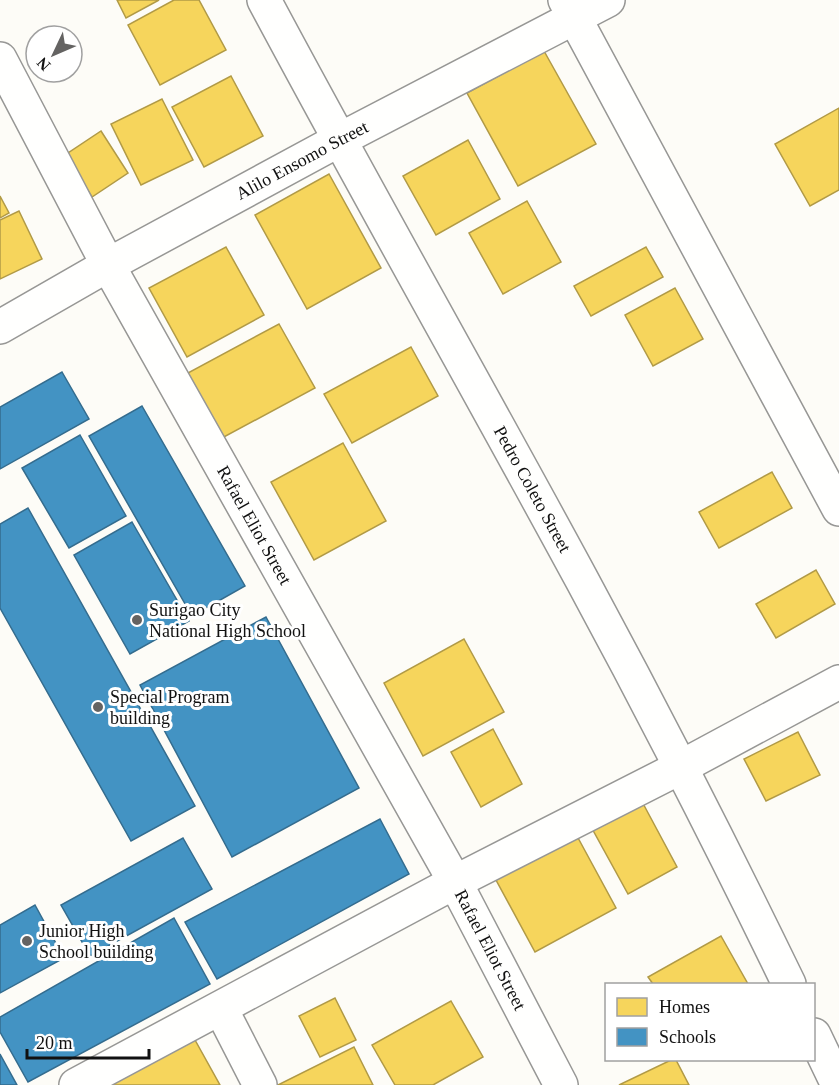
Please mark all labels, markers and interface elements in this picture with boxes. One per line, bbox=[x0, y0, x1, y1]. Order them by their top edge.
north arrow bbox=[24, 24, 84, 84]
text: N bbox=[33, 54, 54, 74]
street label: Alilo Ensomo Street bbox=[232, 117, 371, 204]
street label: Pedro Coleto Street bbox=[490, 423, 575, 556]
street label: Rafael Eliot Street bbox=[213, 462, 296, 588]
place label: Surigao City National High School bbox=[149, 600, 306, 641]
marker: Surigao City National High School bbox=[130, 613, 144, 627]
place label: Special Program building bbox=[110, 687, 229, 728]
marker: Special Program building bbox=[91, 700, 105, 714]
street label: Rafael Eliot Street bbox=[451, 886, 530, 1013]
place label: Junior High School building bbox=[39, 921, 154, 962]
marker: Junior High School building bbox=[20, 934, 34, 948]
legend bbox=[605, 983, 815, 1061]
text: Homes bbox=[659, 997, 710, 1017]
scale bar bbox=[27, 1022, 148, 1060]
text: Schools bbox=[659, 1027, 716, 1047]
text: 20 m bbox=[36, 1033, 73, 1053]

